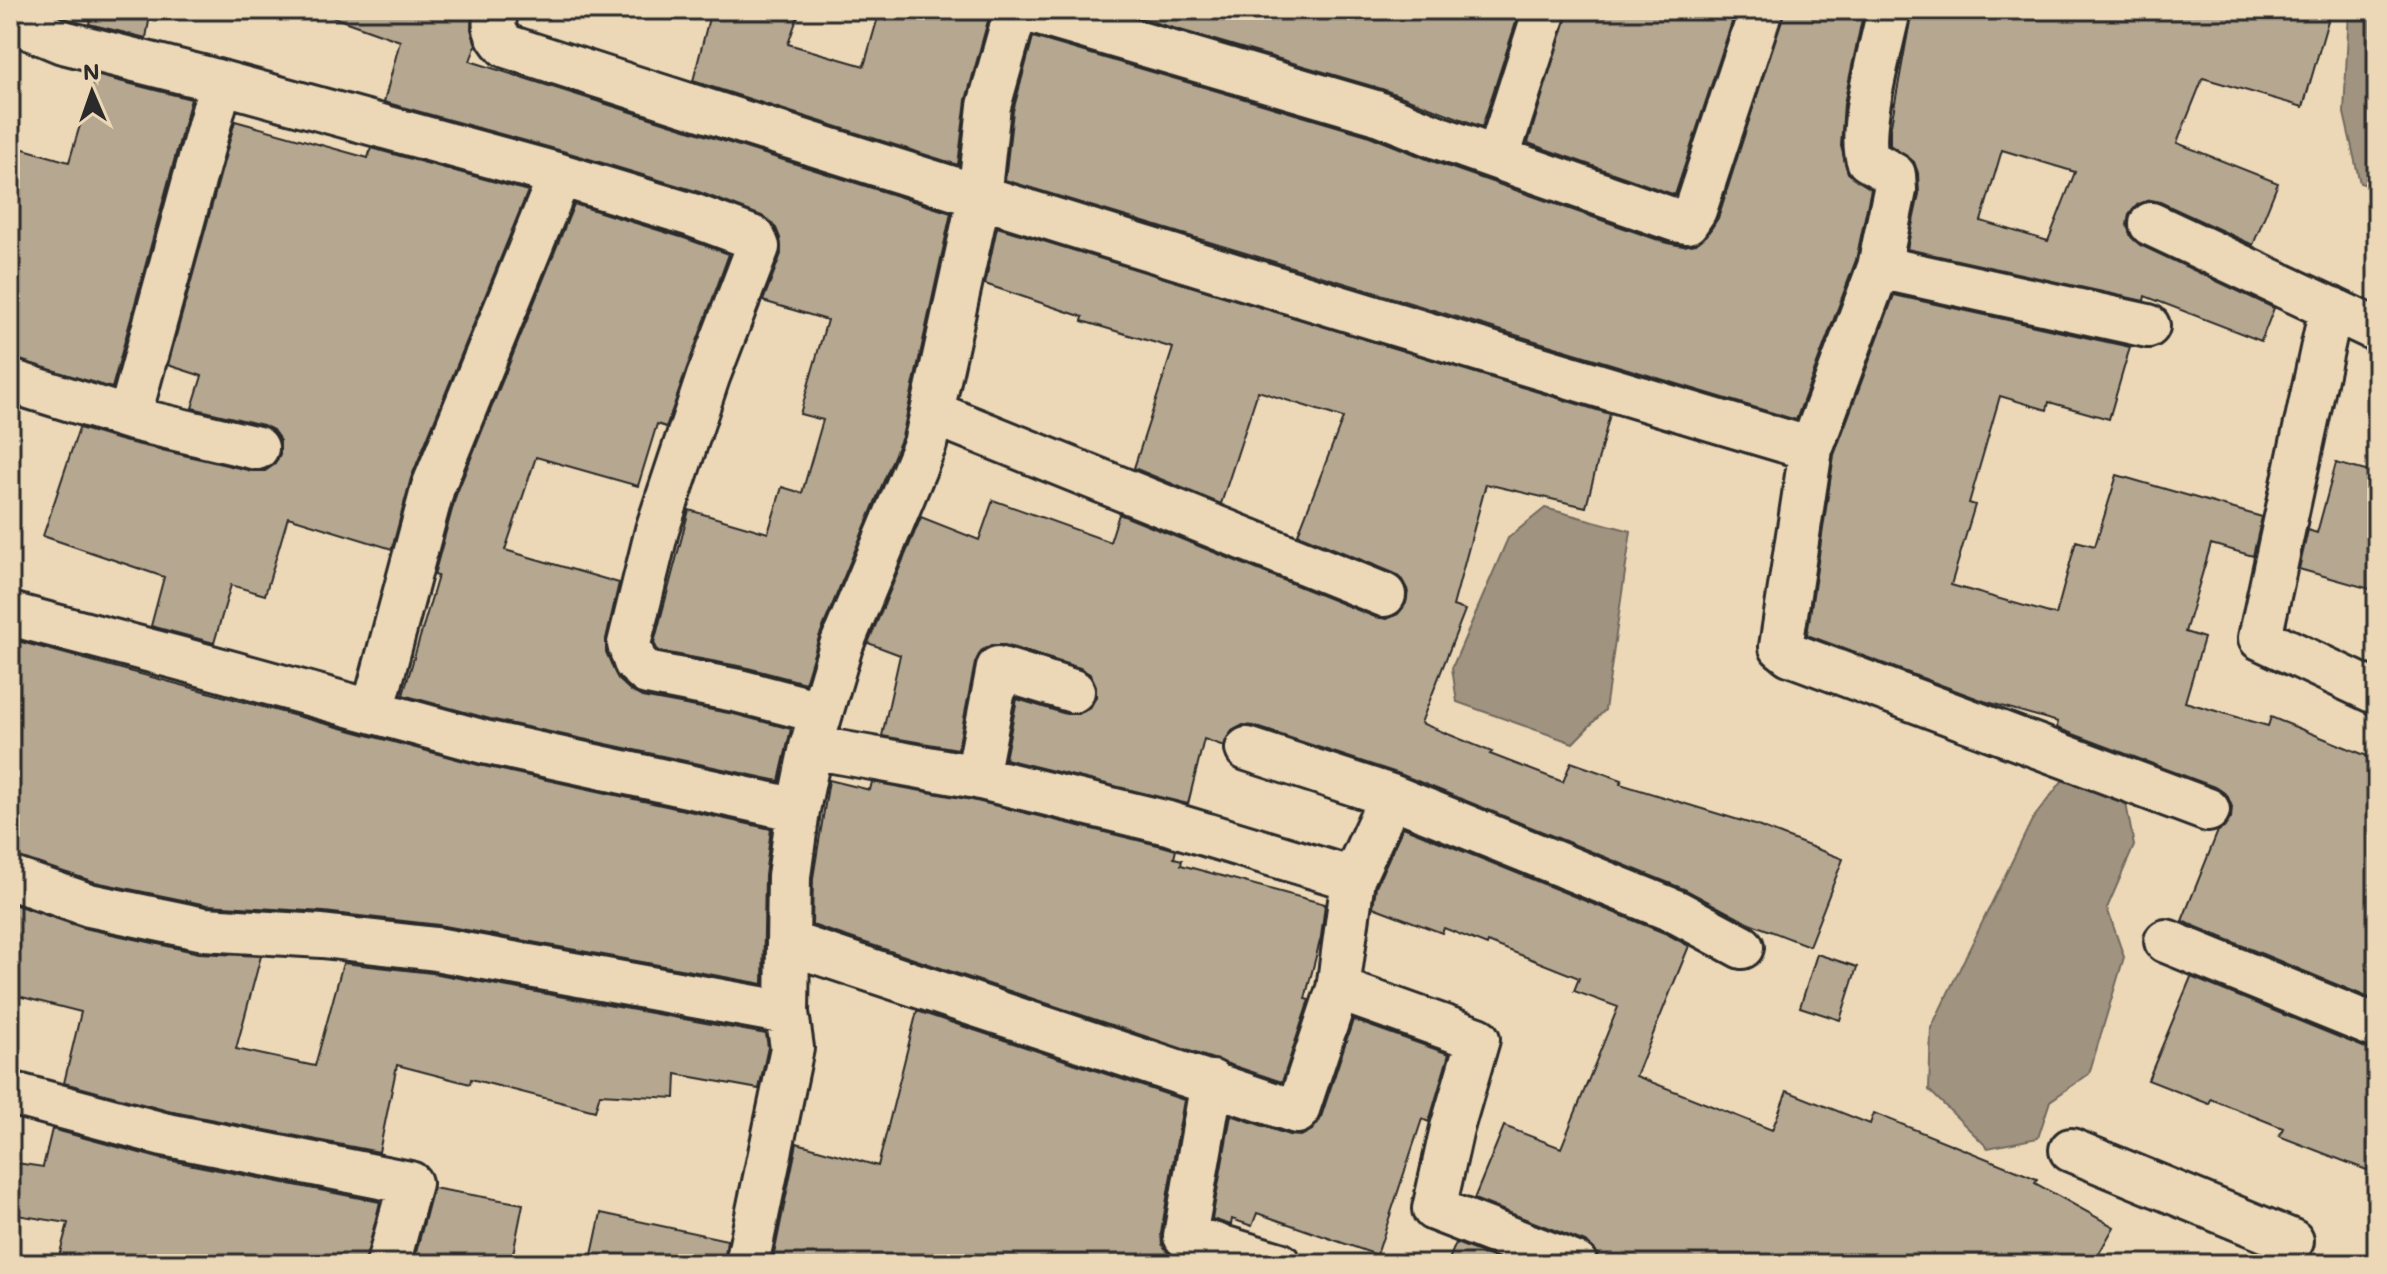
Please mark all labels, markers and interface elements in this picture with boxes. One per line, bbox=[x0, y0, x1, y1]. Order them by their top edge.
north arrow bbox=[52, 52, 132, 132]
text: N bbox=[82, 57, 100, 86]

